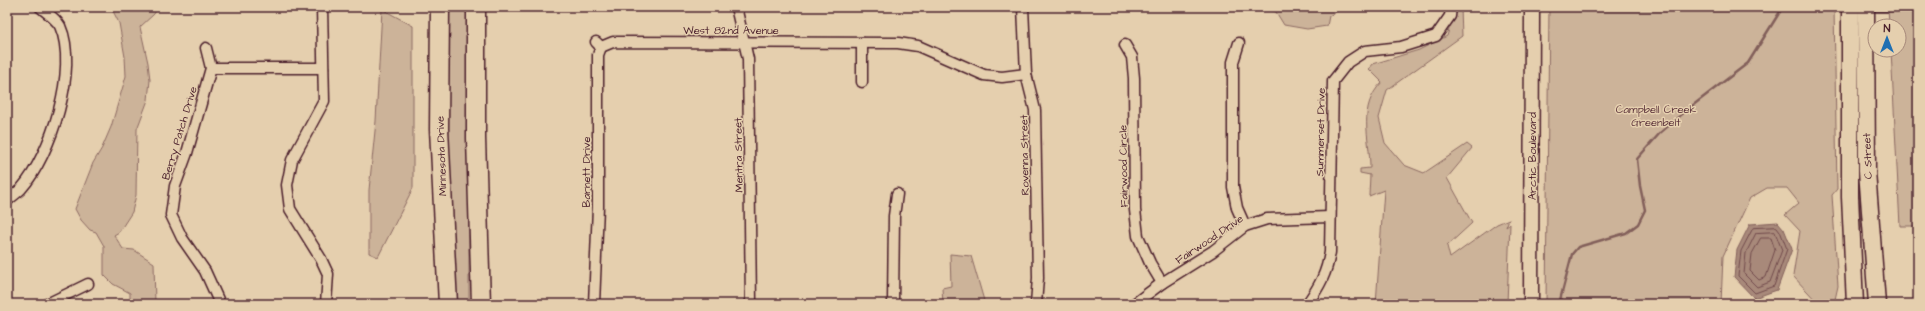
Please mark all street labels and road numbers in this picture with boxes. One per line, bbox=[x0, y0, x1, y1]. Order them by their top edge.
street label: West 82nd Avenue bbox=[683, 23, 779, 38]
street label: Berry Patch Drive bbox=[158, 85, 202, 182]
street label: Summerset Drive bbox=[1312, 88, 1329, 176]
street label: Arctic Boulevard bbox=[1525, 112, 1540, 200]
street label: Rovenna Street bbox=[1016, 114, 1033, 195]
street label: Minnesota Drive bbox=[433, 116, 450, 196]
street label: Mentra Street bbox=[730, 117, 747, 193]
street label: Fairwood Circle bbox=[1115, 125, 1132, 207]
street label: C Street bbox=[1859, 132, 1876, 179]
street label: Barnett Drive bbox=[579, 137, 594, 207]
street label: Fairwood Drive bbox=[1172, 211, 1246, 268]

